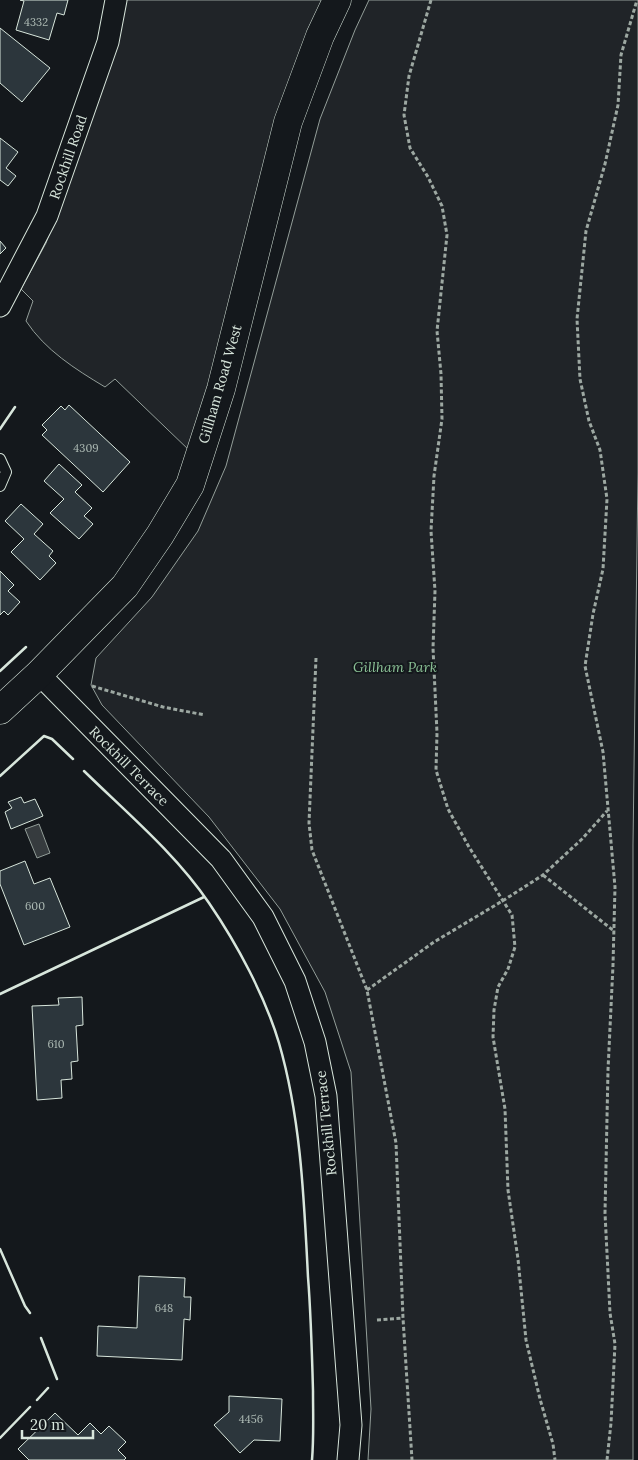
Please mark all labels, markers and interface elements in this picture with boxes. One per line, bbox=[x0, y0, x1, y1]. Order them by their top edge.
house number: 4332 bbox=[24, 15, 48, 29]
street label: Rockhill Road bbox=[45, 112, 91, 202]
street label: Gillham Road West bbox=[194, 322, 246, 446]
house number: 4309 bbox=[73, 441, 99, 455]
park label: Gillham Park bbox=[353, 658, 437, 676]
street label: Rockhill Terrace bbox=[85, 722, 173, 810]
house number: 600 bbox=[25, 899, 45, 913]
house number: 610 bbox=[47, 1037, 65, 1051]
street label: Rockhill Terrace bbox=[311, 1069, 340, 1176]
house number: 648 bbox=[155, 1301, 173, 1315]
scale bar bbox=[22, 1408, 94, 1440]
house number: 4456 bbox=[239, 1412, 263, 1426]
text: 20 m bbox=[30, 1415, 65, 1434]

